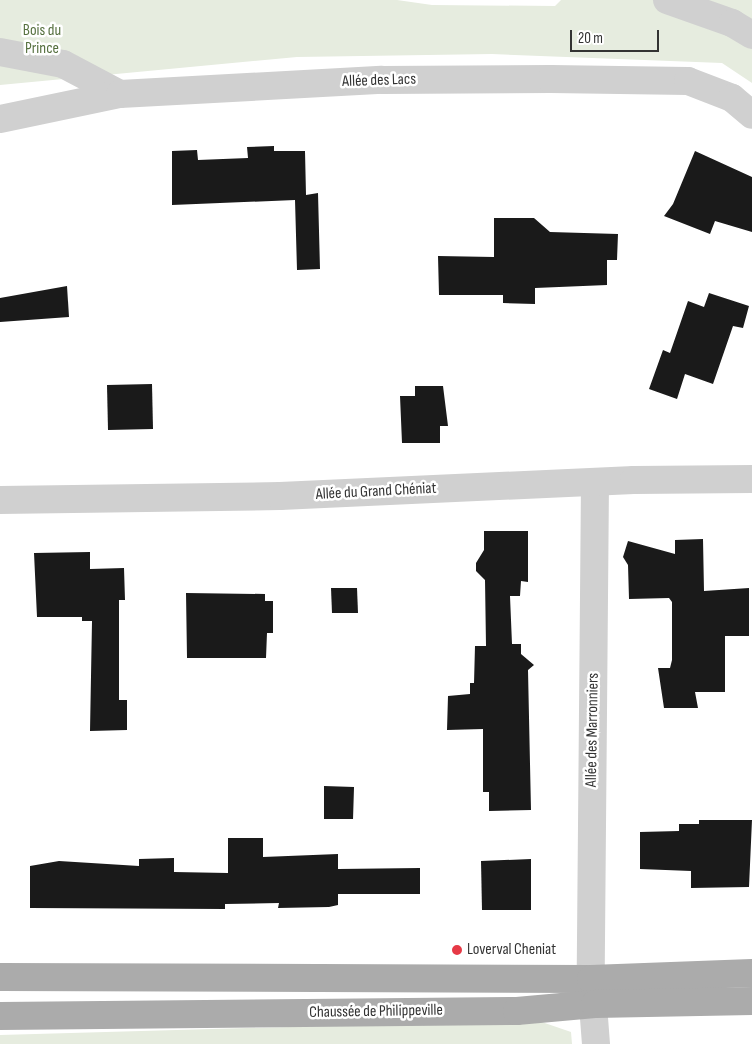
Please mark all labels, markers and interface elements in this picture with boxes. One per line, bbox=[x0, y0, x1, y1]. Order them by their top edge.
scale bar bbox=[572, 20, 661, 52]
park label: Bois du Prince bbox=[23, 21, 61, 59]
text: 20 m bbox=[578, 29, 603, 48]
street label: Allée des Lacs bbox=[342, 70, 416, 92]
street label: Allée du Grand Chéniat bbox=[315, 479, 437, 505]
street label: Allée des Marronniers bbox=[582, 673, 604, 787]
place label: Loverval Cheniat bbox=[467, 940, 556, 960]
marker: Loverval Cheniat bbox=[451, 944, 463, 956]
street label: Chaussée de Philippeville bbox=[309, 1001, 443, 1023]

